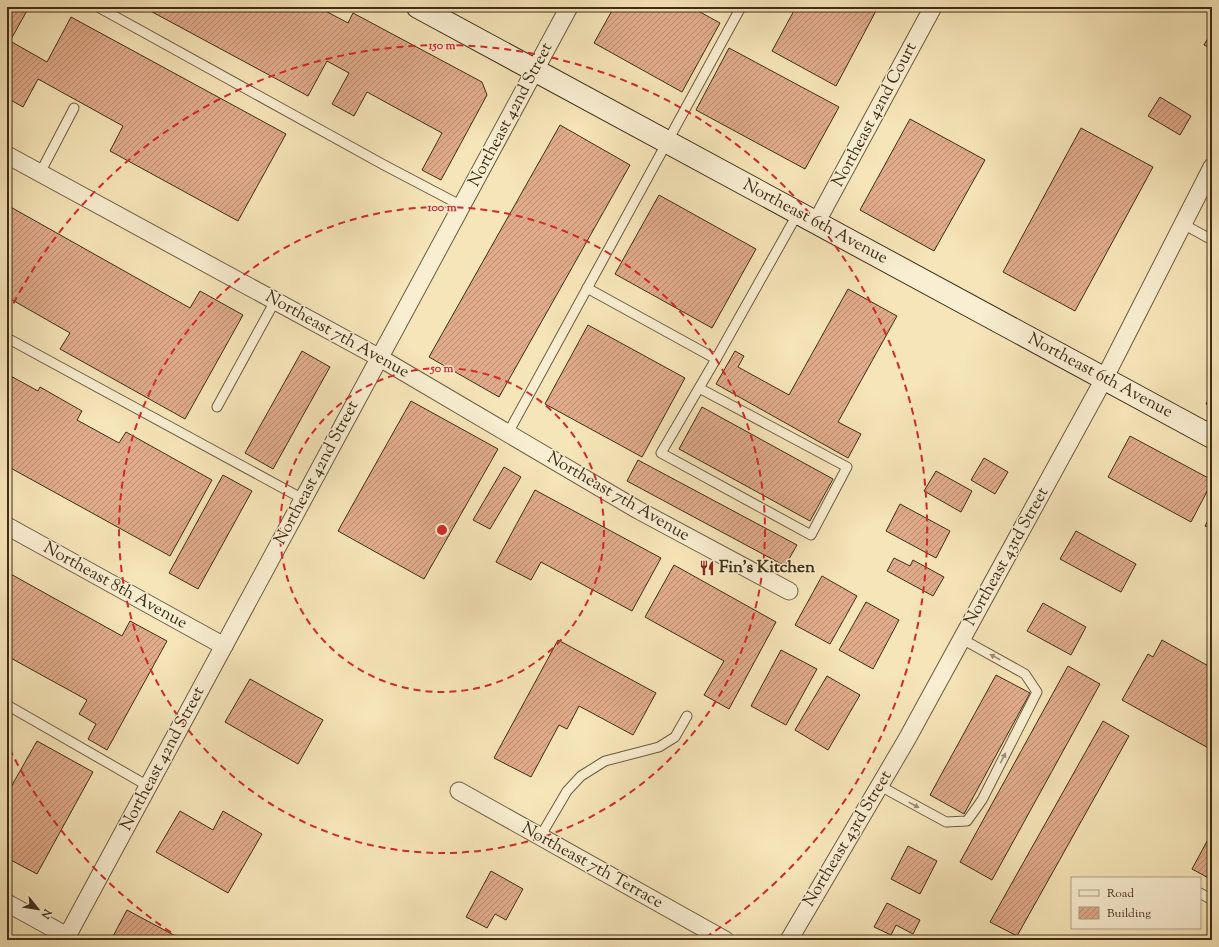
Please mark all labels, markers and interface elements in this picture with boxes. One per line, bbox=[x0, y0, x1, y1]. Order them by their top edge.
text: 150 m bbox=[427, 37, 456, 55]
street label: Northeast 42nd Court bbox=[827, 38, 923, 192]
street label: Northeast 42nd Street bbox=[463, 39, 559, 191]
street label: Northeast 6th Avenue bbox=[738, 174, 892, 270]
text: 100 m bbox=[426, 199, 457, 217]
street label: Northeast 7th Avenue bbox=[261, 285, 413, 385]
street label: Northeast 6th Avenue bbox=[1023, 328, 1177, 424]
text: 50 m bbox=[430, 360, 454, 378]
street label: Northeast 42nd Street bbox=[269, 397, 365, 549]
street label: Northeast 7th Avenue bbox=[542, 446, 694, 548]
street label: Northeast 43rd Street bbox=[959, 483, 1055, 631]
centre of rings bbox=[435, 523, 449, 537]
street label: Northeast 8th Avenue bbox=[39, 536, 191, 636]
place label: Fin's Kitchen bbox=[719, 556, 816, 580]
restaurant icon: Fin's Kitchen bbox=[698, 559, 716, 577]
one-way arrow bbox=[989, 654, 1001, 661]
street label: Northeast 42nd Street bbox=[115, 683, 211, 835]
one-way arrow bbox=[1000, 752, 1006, 764]
street label: Northeast 43rd Street bbox=[798, 766, 898, 912]
one-way arrow bbox=[908, 802, 920, 808]
street label: Northeast 7th Terrace bbox=[517, 817, 667, 915]
legend bbox=[1071, 877, 1201, 929]
text: Road bbox=[1107, 885, 1134, 903]
north arrow bbox=[18, 889, 58, 929]
text: N bbox=[37, 905, 55, 921]
text: Building bbox=[1107, 905, 1151, 923]

